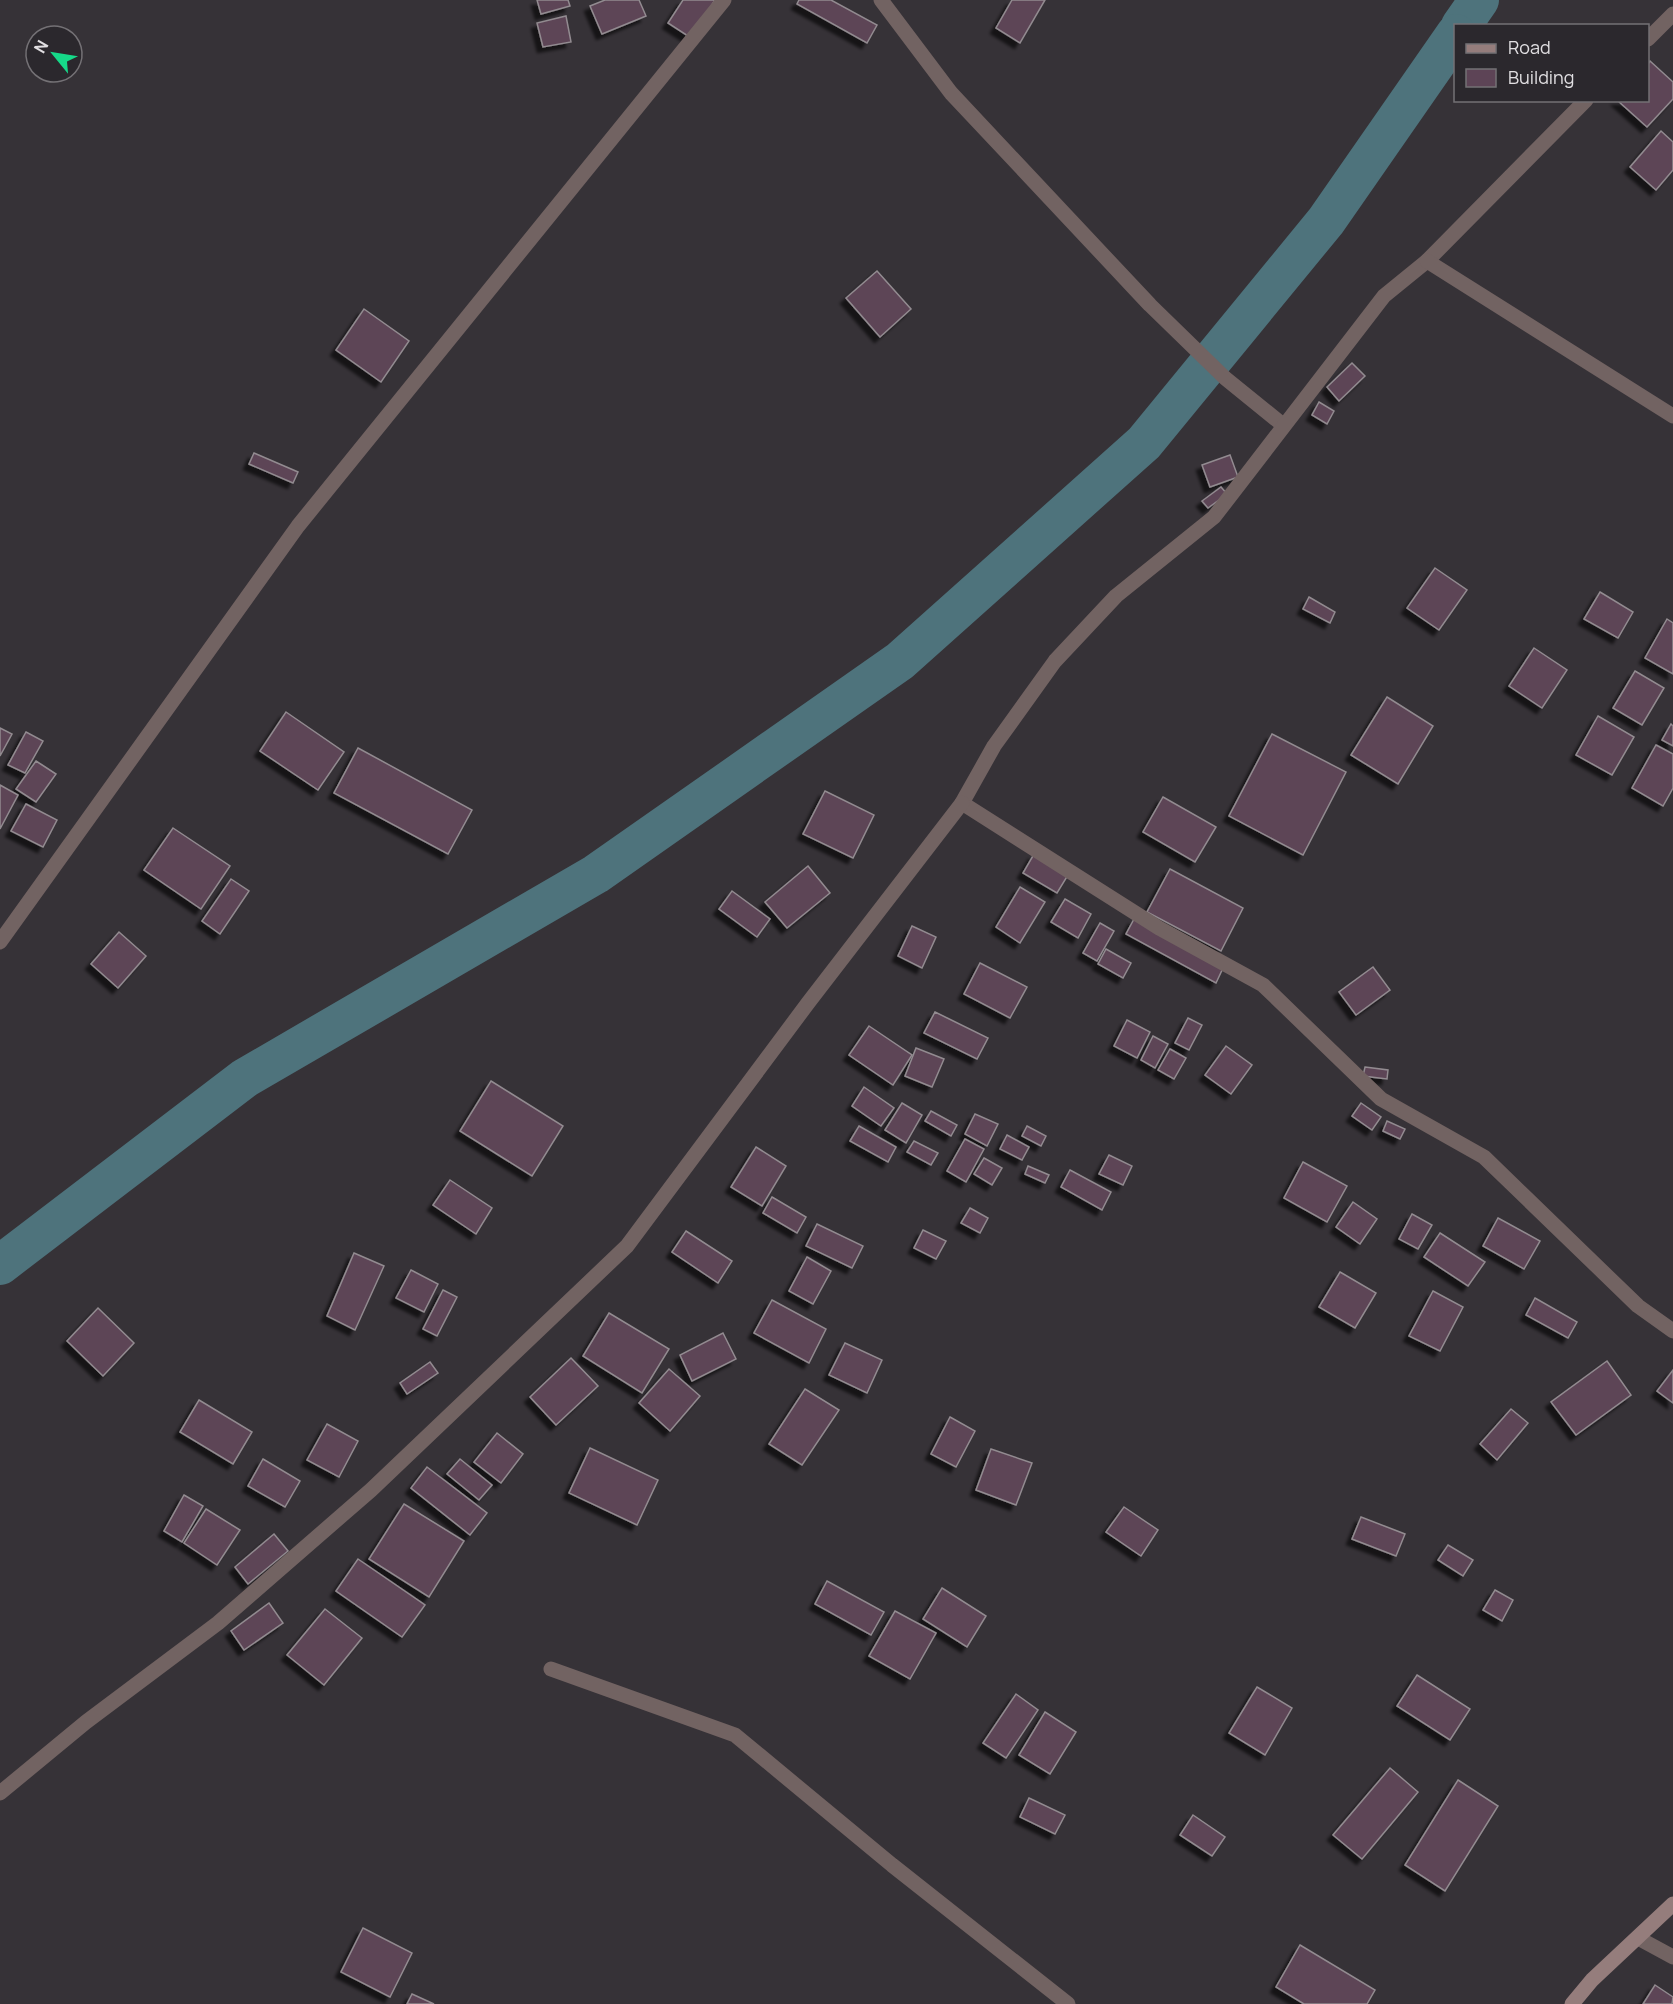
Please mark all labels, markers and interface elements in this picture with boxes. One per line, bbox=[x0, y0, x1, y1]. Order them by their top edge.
north arrow bbox=[24, 24, 84, 84]
legend bbox=[1454, 24, 1649, 102]
text: Road bbox=[1508, 35, 1551, 59]
text: N bbox=[29, 36, 53, 57]
text: Building bbox=[1508, 65, 1574, 89]

